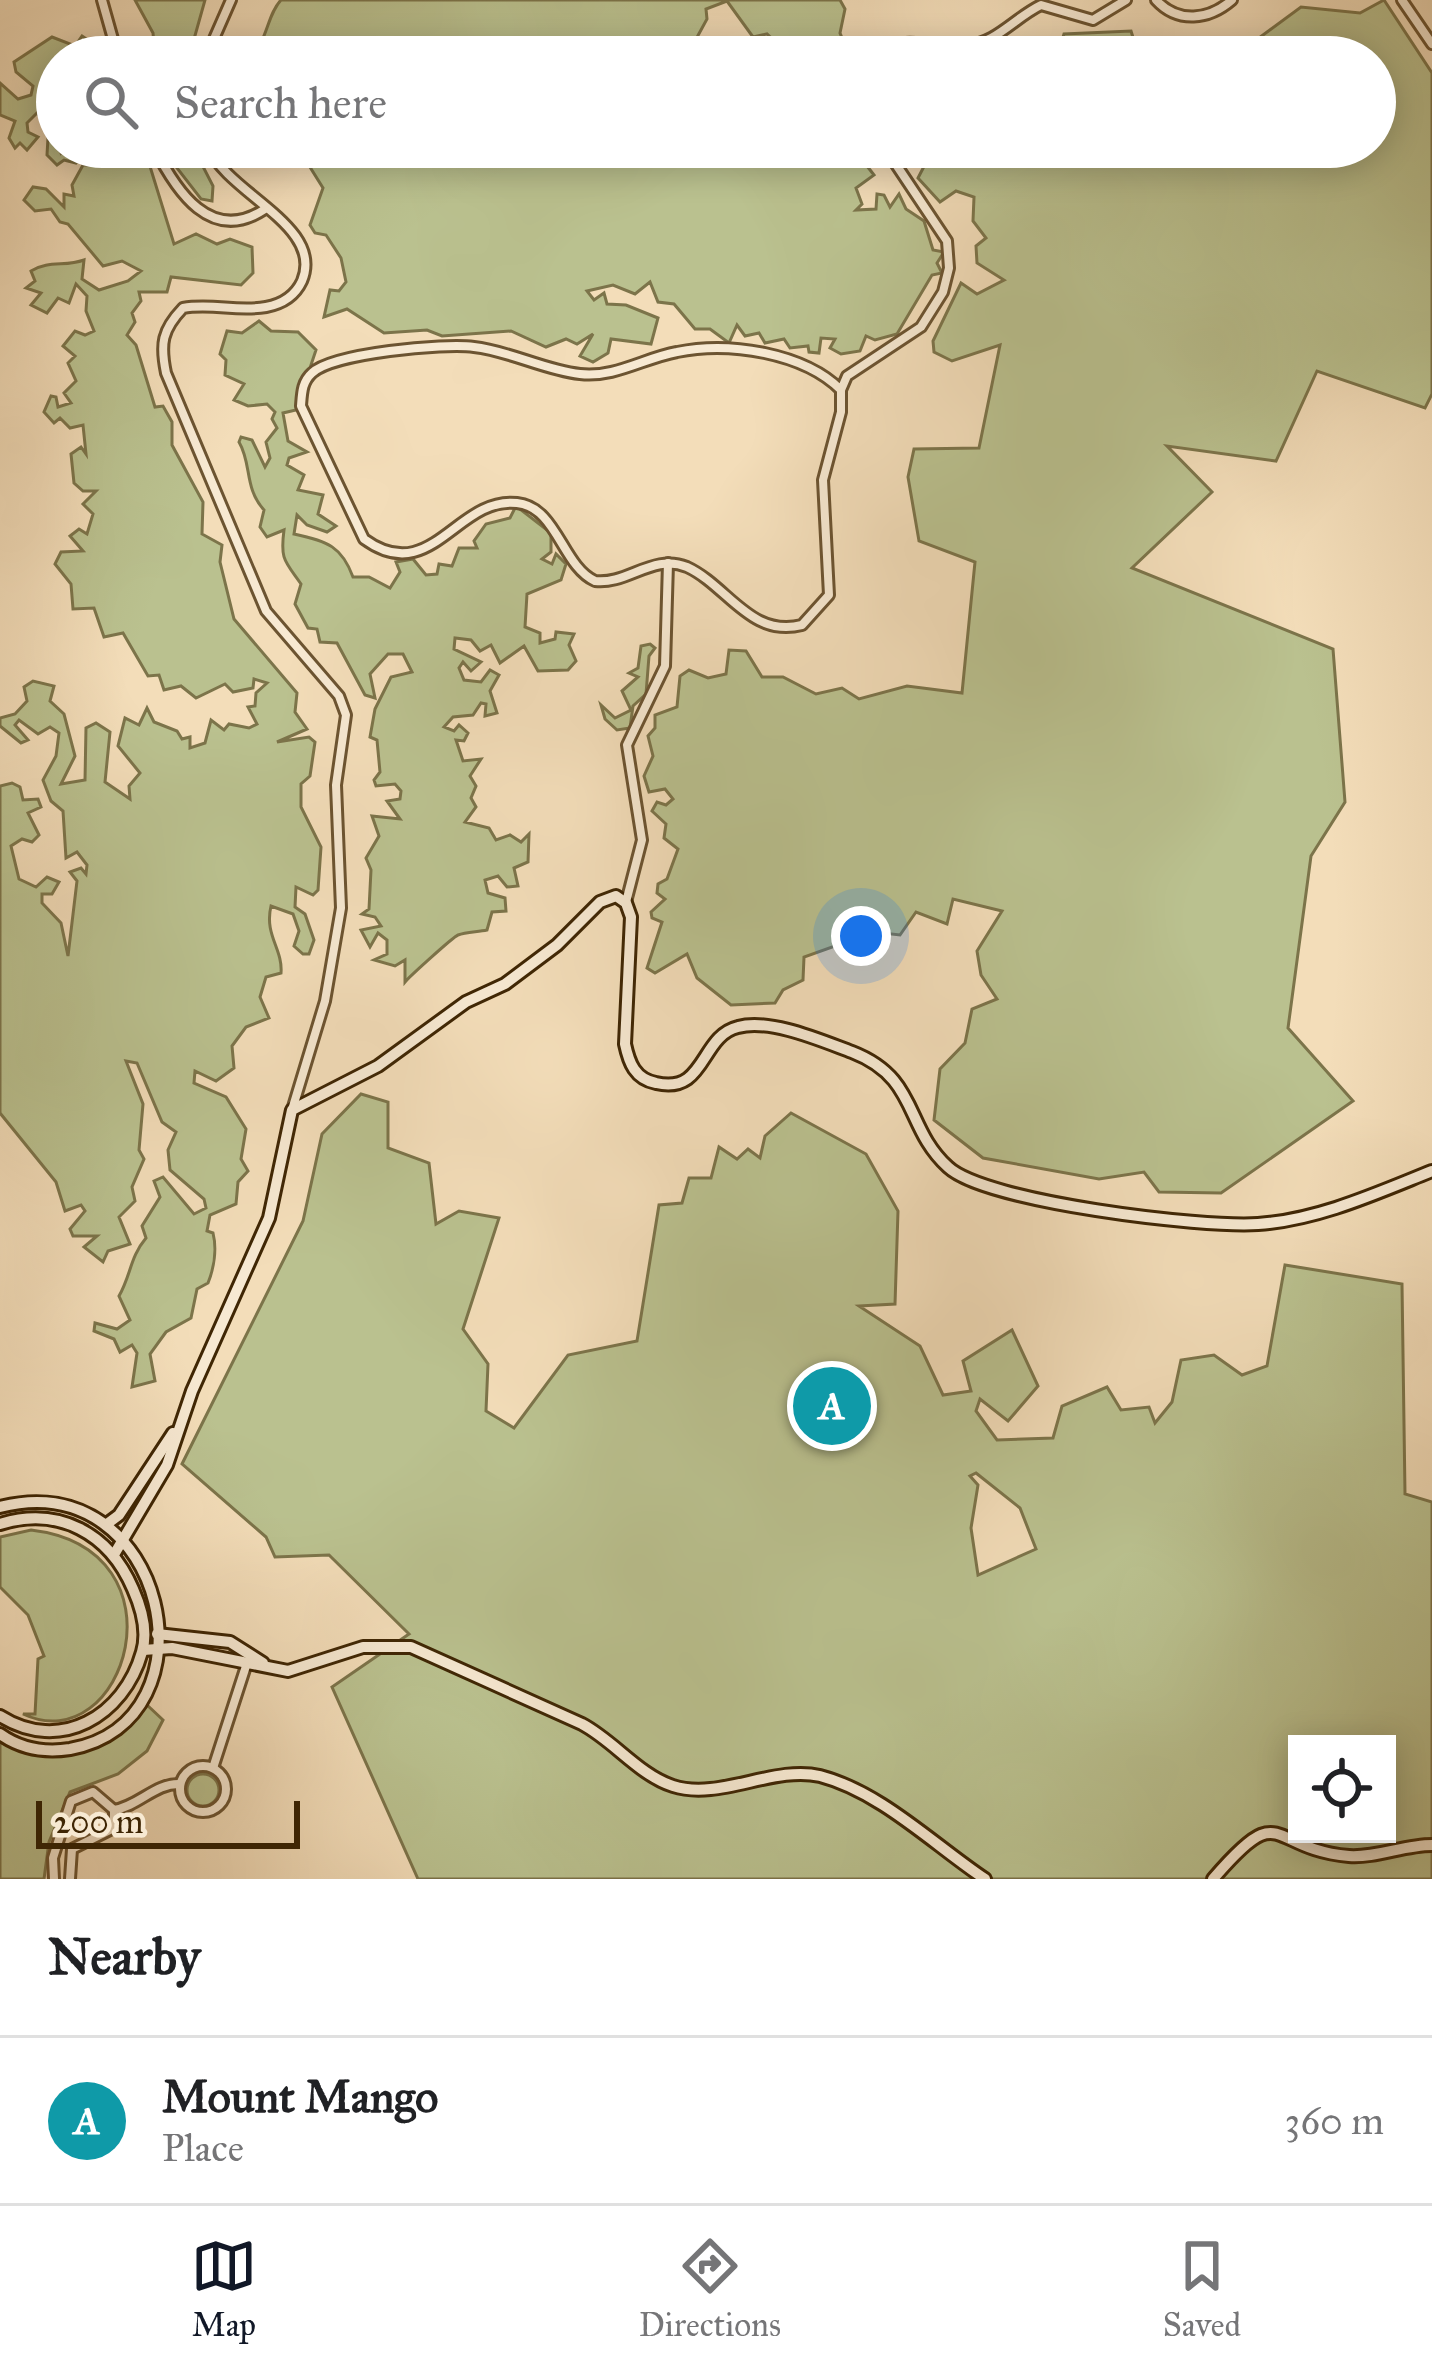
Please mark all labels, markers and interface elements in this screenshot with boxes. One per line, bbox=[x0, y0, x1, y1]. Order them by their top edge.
search box bbox=[36, 36, 1396, 168]
icon: search bbox=[78, 69, 144, 135]
text: Search here bbox=[174, 75, 387, 130]
your location bbox=[831, 906, 891, 966]
pin: A bbox=[793, 1361, 871, 1451]
map controls bbox=[1288, 1735, 1396, 1843]
button: locate bbox=[1288, 1735, 1396, 1843]
scale bar bbox=[36, 1795, 300, 1848]
text: 200 m bbox=[54, 1802, 144, 1842]
text: Nearby bbox=[48, 1926, 200, 1988]
text: Mount Mango bbox=[162, 2069, 438, 2124]
text: A bbox=[74, 2097, 100, 2145]
text: 360 m bbox=[1285, 2097, 1384, 2145]
text: Place bbox=[162, 2124, 244, 2172]
tab: Map bbox=[191, 2233, 257, 2345]
tab: Directions bbox=[639, 2233, 781, 2345]
tab: Saved bbox=[1163, 2233, 1241, 2345]

